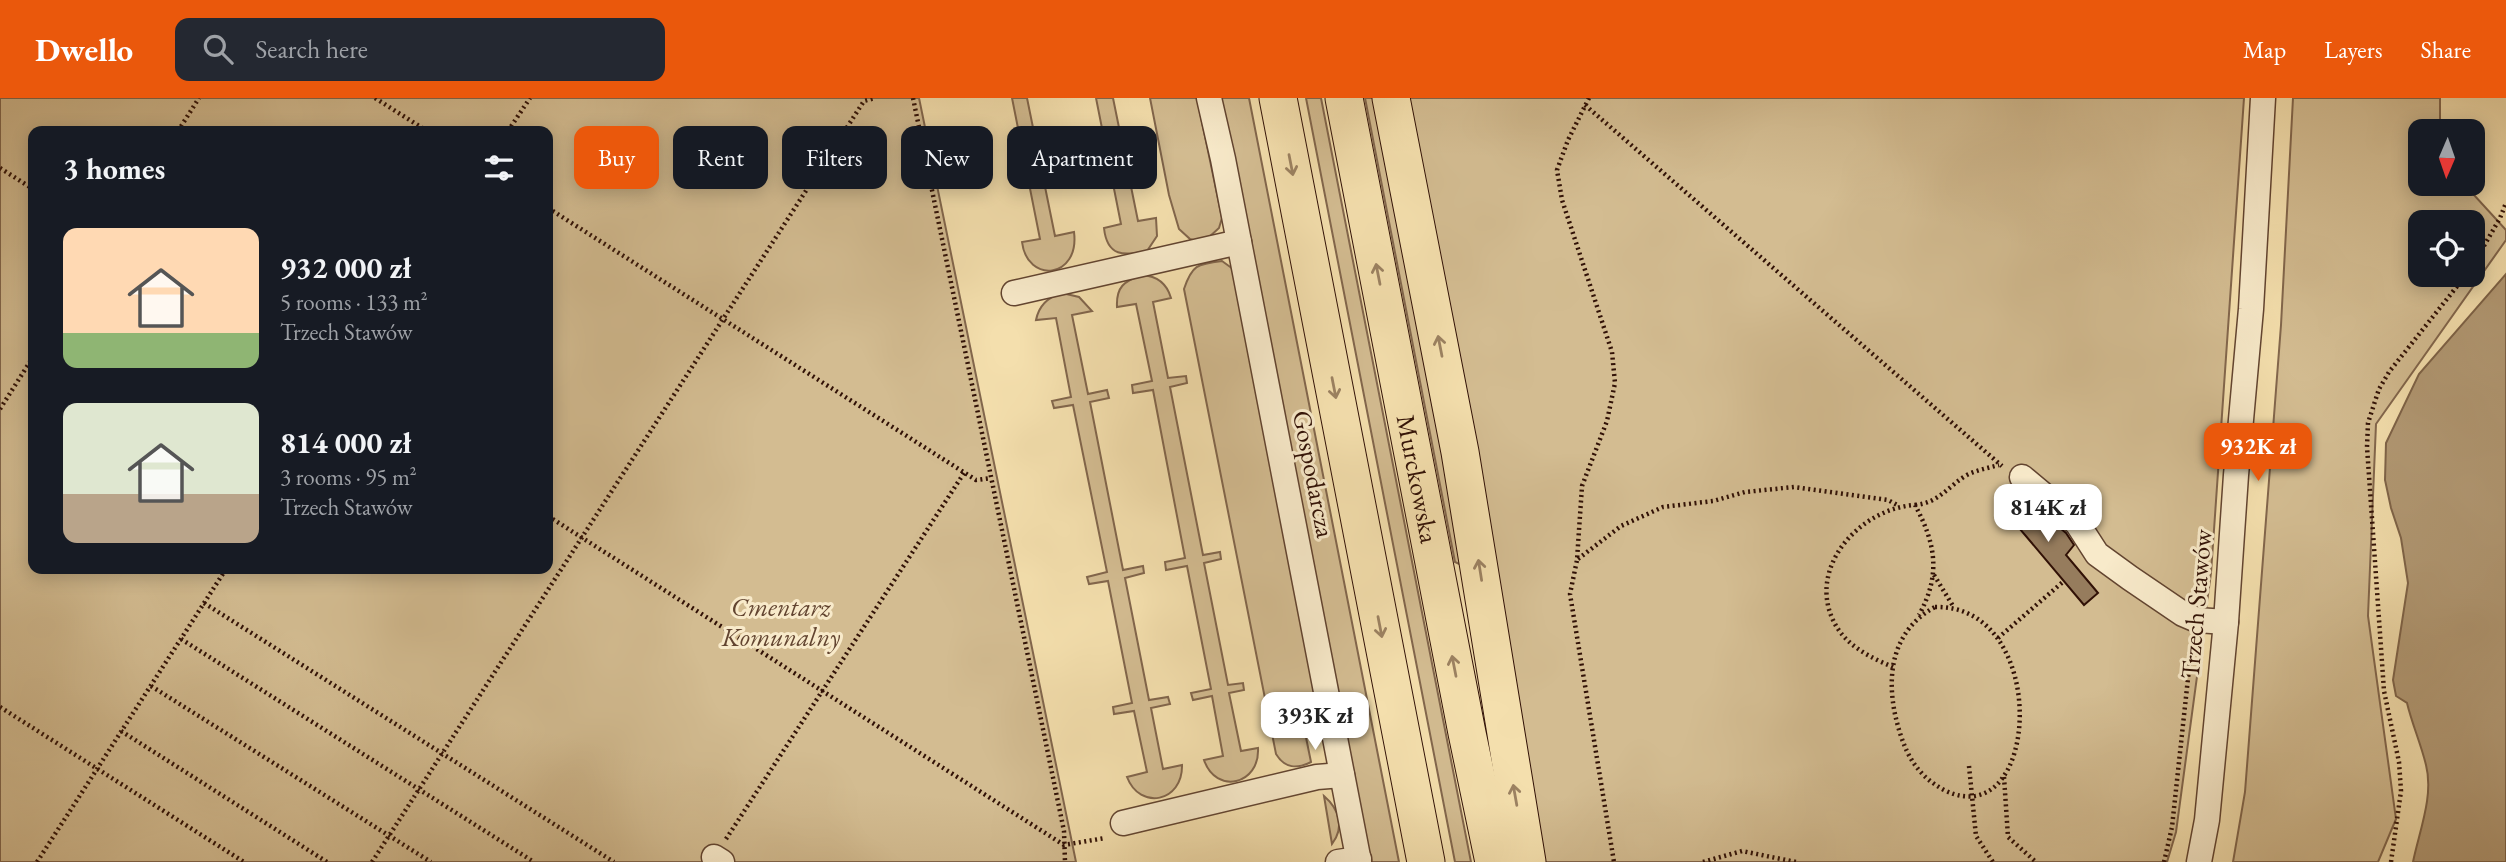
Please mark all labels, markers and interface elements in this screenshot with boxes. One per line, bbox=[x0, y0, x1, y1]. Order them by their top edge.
search box bbox=[175, 18, 665, 81]
text: Dwello bbox=[35, 28, 133, 71]
icon: search bbox=[199, 30, 237, 68]
text: Search here bbox=[255, 32, 368, 66]
text: Map bbox=[2243, 34, 2286, 65]
text: Layers bbox=[2324, 34, 2383, 65]
text: Share bbox=[2421, 34, 2471, 65]
north arrow bbox=[2408, 119, 2485, 196]
map controls bbox=[2408, 119, 2485, 287]
chip: Buy bbox=[574, 126, 659, 189]
chip: Rent bbox=[673, 126, 768, 189]
chip: Filters bbox=[782, 126, 887, 189]
chip: New bbox=[901, 126, 993, 189]
chip: Apartment bbox=[1007, 126, 1157, 189]
text: 3 homes bbox=[63, 149, 165, 188]
icon: filters bbox=[480, 149, 518, 187]
one-way arrow bbox=[1284, 153, 1298, 176]
button: locate bbox=[2408, 210, 2485, 287]
text: 932 000 zł bbox=[280, 248, 411, 287]
icon: home bbox=[119, 256, 203, 340]
one-way arrow bbox=[1371, 263, 1384, 286]
text: 5 rooms · 133 m² bbox=[280, 287, 428, 317]
text: Trzech Stawów bbox=[280, 317, 413, 347]
one-way arrow bbox=[1432, 335, 1446, 358]
one-way arrow bbox=[1328, 376, 1341, 399]
street label: Gospodarcza bbox=[1285, 407, 1343, 541]
street label: Murckowska bbox=[1389, 412, 1447, 547]
text: 814 000 zł bbox=[280, 423, 411, 462]
pin: 932K zł bbox=[2193, 424, 2323, 483]
icon: home bbox=[119, 431, 203, 515]
text: 932K zł bbox=[2220, 431, 2296, 461]
text: 3 rooms · 95 m² bbox=[280, 462, 417, 492]
pin: 814K zł bbox=[1983, 484, 2113, 544]
text: Trzech Stawów bbox=[280, 492, 413, 522]
text: 814K zł bbox=[2010, 492, 2086, 522]
street label: Trzech Stawów bbox=[2173, 528, 2219, 680]
one-way arrow bbox=[1473, 559, 1486, 582]
park label: Cmentarz Komunalny bbox=[721, 590, 841, 654]
one-way arrow bbox=[1374, 615, 1388, 638]
one-way arrow bbox=[1447, 655, 1461, 678]
pin: 393K zł bbox=[1250, 692, 1380, 752]
text: 393K zł bbox=[1277, 700, 1353, 730]
one-way arrow bbox=[1508, 784, 1521, 807]

